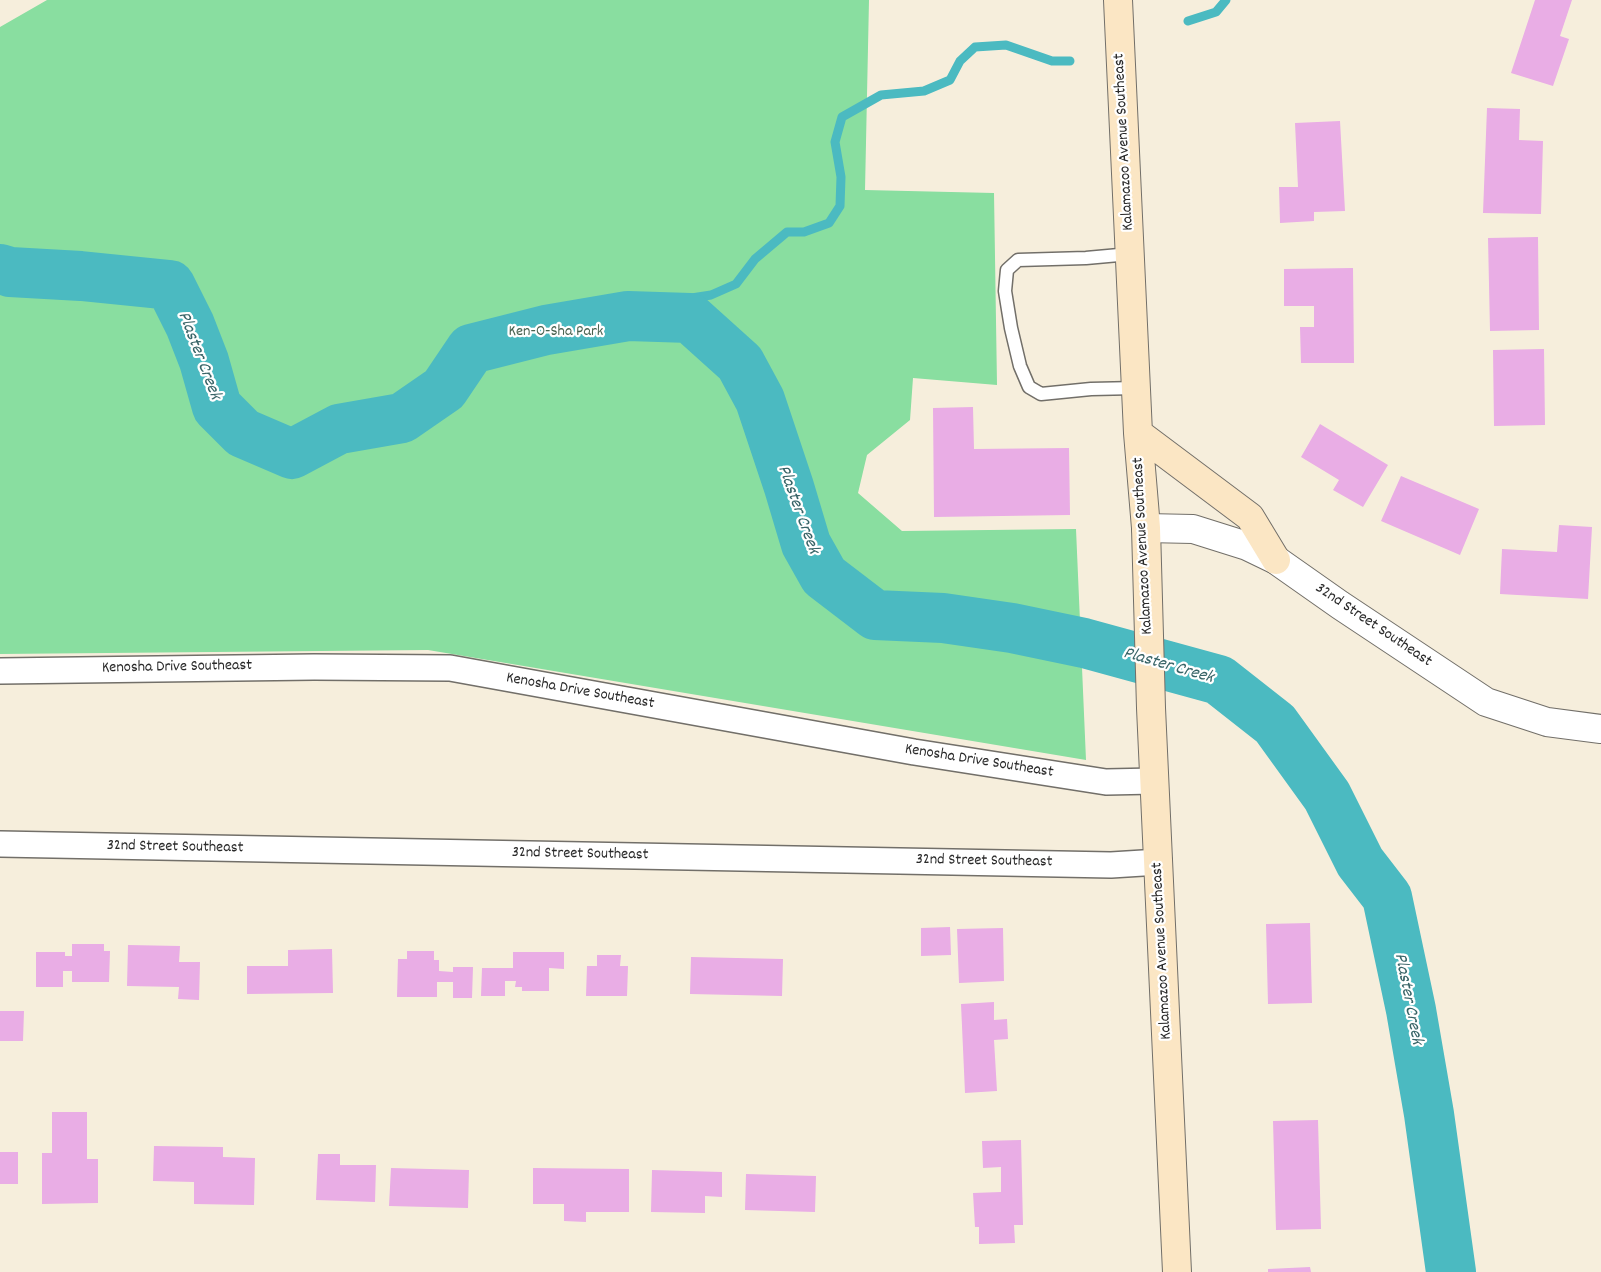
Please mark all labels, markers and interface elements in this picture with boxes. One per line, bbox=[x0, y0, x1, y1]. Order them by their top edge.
street label: Kalamazoo Avenue Southeast bbox=[1111, 53, 1139, 231]
water label: Plaster Creek bbox=[171, 309, 225, 403]
park label: Ken-O-Sha Park bbox=[509, 323, 603, 343]
street label: Kalamazoo Avenue Southeast bbox=[1130, 457, 1158, 635]
water label: Plaster Creek bbox=[771, 463, 823, 557]
street label: 32nd Street Southeast bbox=[1311, 580, 1435, 672]
water label: Plaster Creek bbox=[1121, 644, 1215, 690]
street label: Kenosha Drive Southeast bbox=[102, 657, 252, 679]
street label: Kenosha Drive Southeast bbox=[504, 670, 656, 714]
street label: Kenosha Drive Southeast bbox=[903, 741, 1055, 783]
street label: 32nd Street Southeast bbox=[106, 837, 244, 859]
street label: 32nd Street Southeast bbox=[511, 844, 649, 866]
street label: 32nd Street Southeast bbox=[915, 851, 1053, 873]
street label: Kalamazoo Avenue Southeast bbox=[1149, 862, 1177, 1040]
water label: Plaster Creek bbox=[1388, 951, 1426, 1047]

